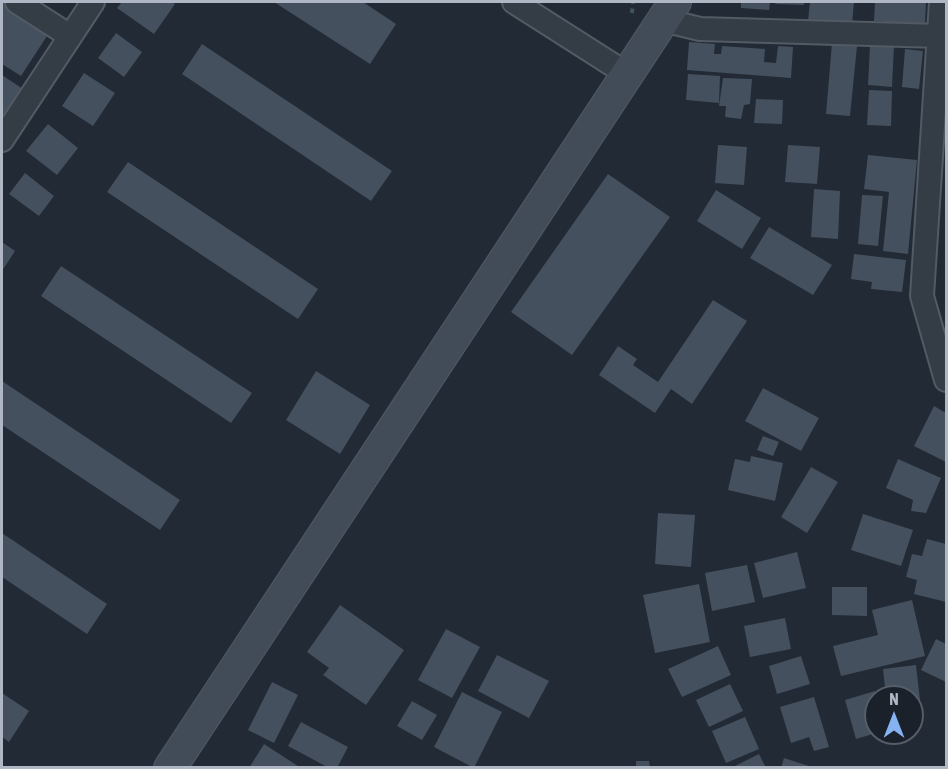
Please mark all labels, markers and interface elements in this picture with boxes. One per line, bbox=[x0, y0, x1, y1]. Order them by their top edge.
north arrow bbox=[864, 685, 924, 745]
text: N bbox=[889, 690, 899, 708]

